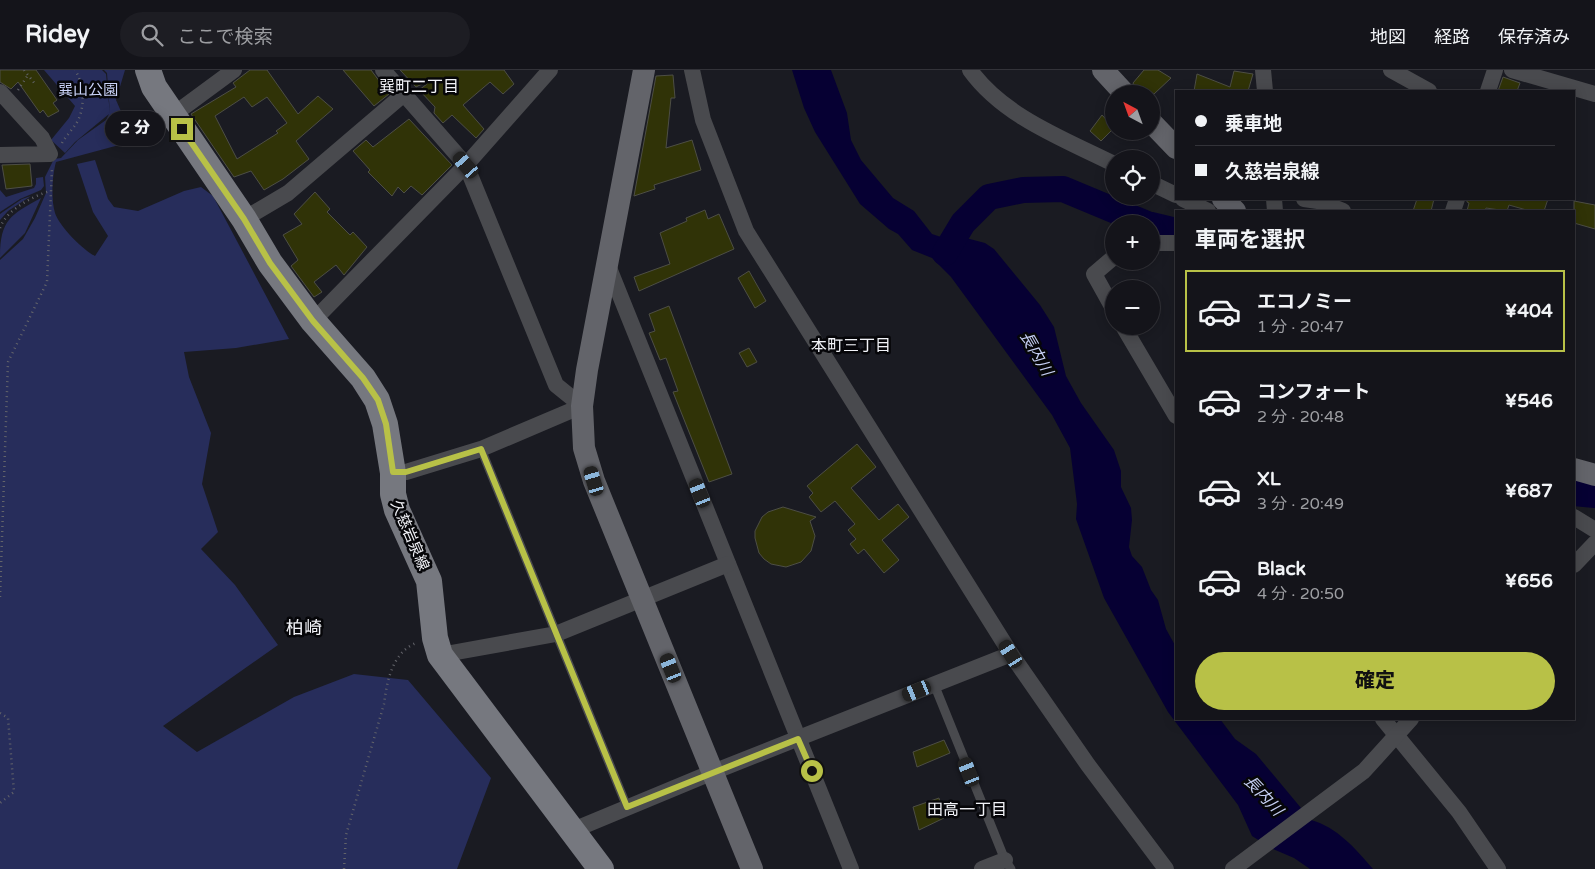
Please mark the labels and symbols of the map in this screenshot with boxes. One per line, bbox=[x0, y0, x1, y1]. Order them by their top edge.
district label: 巽町二丁目 bbox=[379, 77, 459, 97]
park label: 巽山公園 bbox=[58, 81, 118, 99]
north arrow bbox=[1105, 85, 1160, 140]
callout: 2 分 bbox=[104, 112, 164, 146]
route end bbox=[171, 118, 193, 140]
car bbox=[450, 149, 481, 181]
water label: 長内川 bbox=[1015, 328, 1058, 381]
district label: 本町三丁目 bbox=[811, 336, 891, 356]
car bbox=[582, 464, 605, 498]
car bbox=[687, 476, 712, 510]
street label: 久慈岩泉線 bbox=[387, 497, 433, 573]
district label: 柏崎 bbox=[286, 617, 322, 639]
car bbox=[996, 637, 1025, 671]
car bbox=[658, 651, 683, 685]
car bbox=[900, 678, 933, 704]
car bbox=[956, 755, 981, 789]
route start bbox=[801, 760, 823, 782]
water label: 長内川 bbox=[1240, 771, 1288, 822]
district label: 田高一丁目 bbox=[927, 800, 1007, 820]

